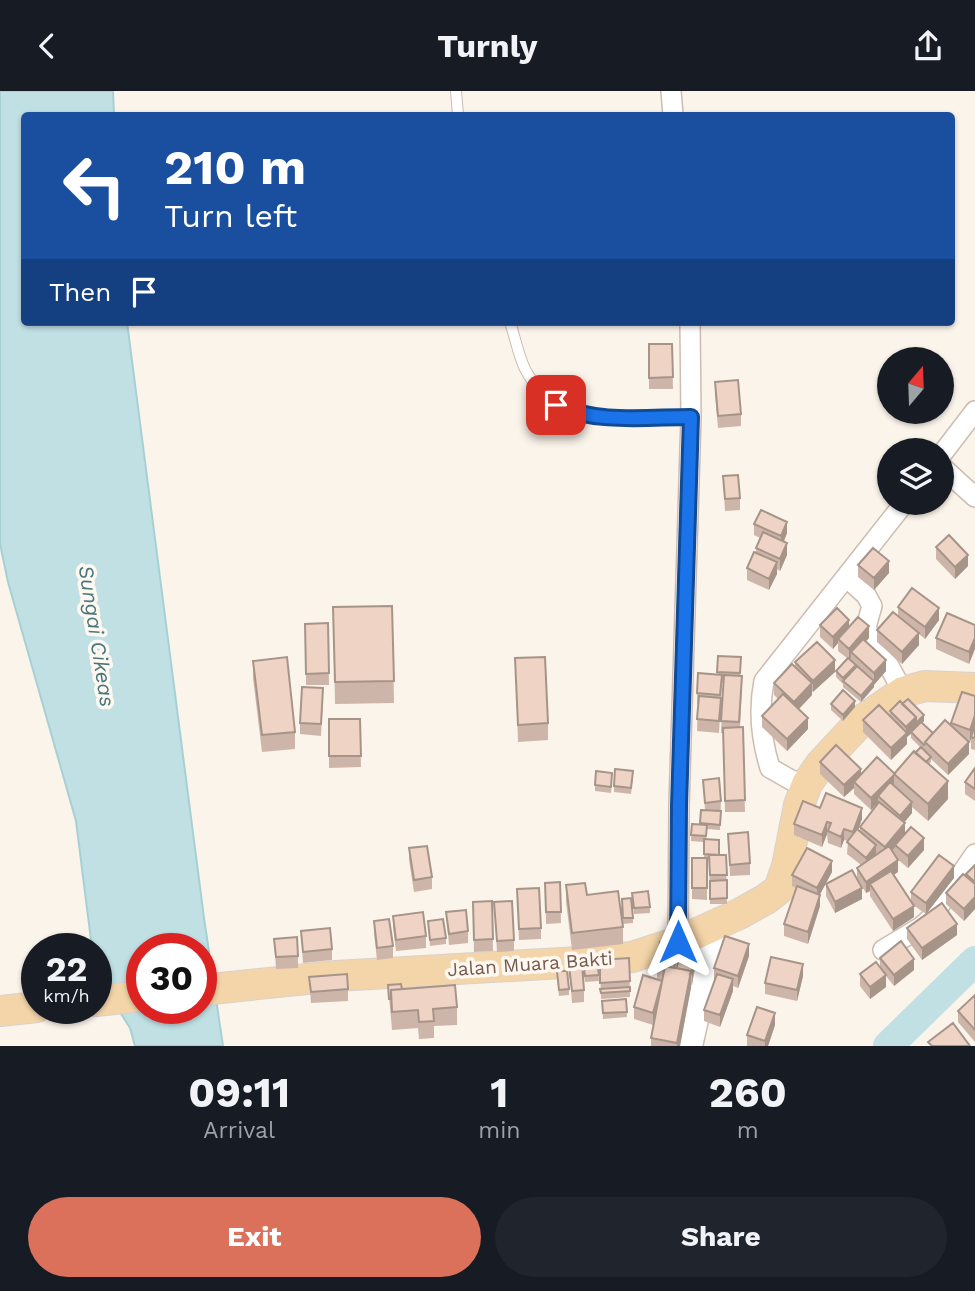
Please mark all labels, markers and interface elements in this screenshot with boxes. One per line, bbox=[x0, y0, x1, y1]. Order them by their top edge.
icon: back bbox=[28, 27, 66, 65]
text: Turnly bbox=[437, 27, 538, 65]
icon: share bbox=[909, 27, 947, 65]
text: 210 m bbox=[164, 138, 306, 196]
icon: left bbox=[49, 140, 140, 231]
text: Turn left bbox=[164, 197, 297, 235]
icon: arrive bbox=[125, 273, 163, 311]
text: Then bbox=[49, 277, 111, 307]
north arrow bbox=[877, 347, 954, 423]
map controls bbox=[877, 347, 954, 515]
pin bbox=[526, 375, 586, 435]
icon: arrive bbox=[537, 386, 575, 424]
button: layers bbox=[877, 438, 954, 515]
water label: Sungai Cikeas bbox=[73, 563, 121, 709]
position arrow bbox=[641, 905, 715, 979]
speed limit sign: 30 bbox=[126, 933, 217, 1024]
street label: Jalan Muara Bakti bbox=[447, 947, 613, 981]
text: 22 bbox=[46, 948, 87, 990]
text: km/h bbox=[43, 985, 90, 1006]
text: 09:11 bbox=[188, 1068, 290, 1117]
text: 1 bbox=[490, 1068, 508, 1117]
text: 260 bbox=[709, 1068, 787, 1117]
text: Arrival bbox=[203, 1117, 275, 1144]
text: min bbox=[478, 1117, 521, 1144]
text: m bbox=[737, 1117, 759, 1144]
button: Exit bbox=[28, 1197, 481, 1277]
button: Share bbox=[495, 1197, 947, 1277]

